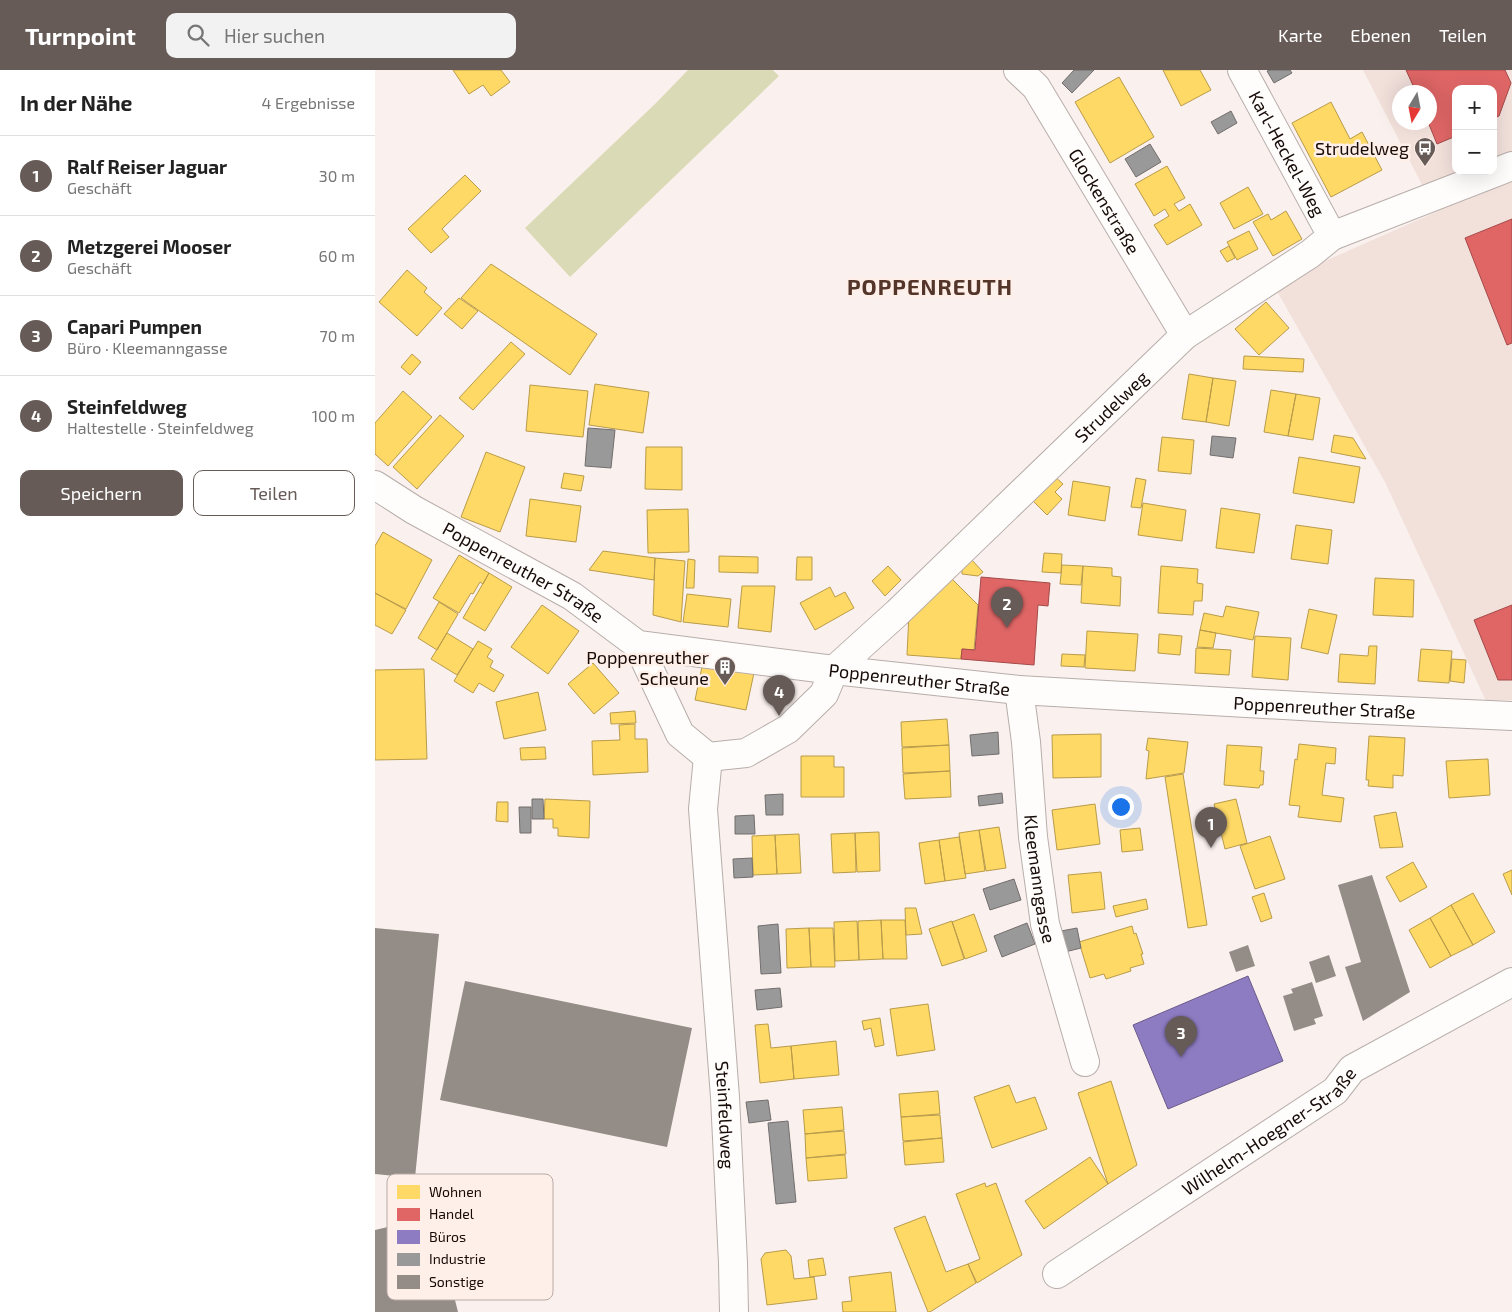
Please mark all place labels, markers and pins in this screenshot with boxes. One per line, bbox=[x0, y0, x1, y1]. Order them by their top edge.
bus stop icon: Strudelweg bbox=[1413, 136, 1437, 167]
place label: Strudelweg bbox=[1315, 137, 1409, 159]
pin: 2 bbox=[991, 587, 1023, 628]
place label: Poppenreuther Scheune bbox=[586, 646, 709, 689]
building icon: Poppenreuther Scheune bbox=[713, 655, 737, 686]
pin: 4 bbox=[763, 675, 795, 716]
pin: 1 bbox=[1195, 807, 1227, 848]
pin: 3 bbox=[1165, 1016, 1197, 1057]

